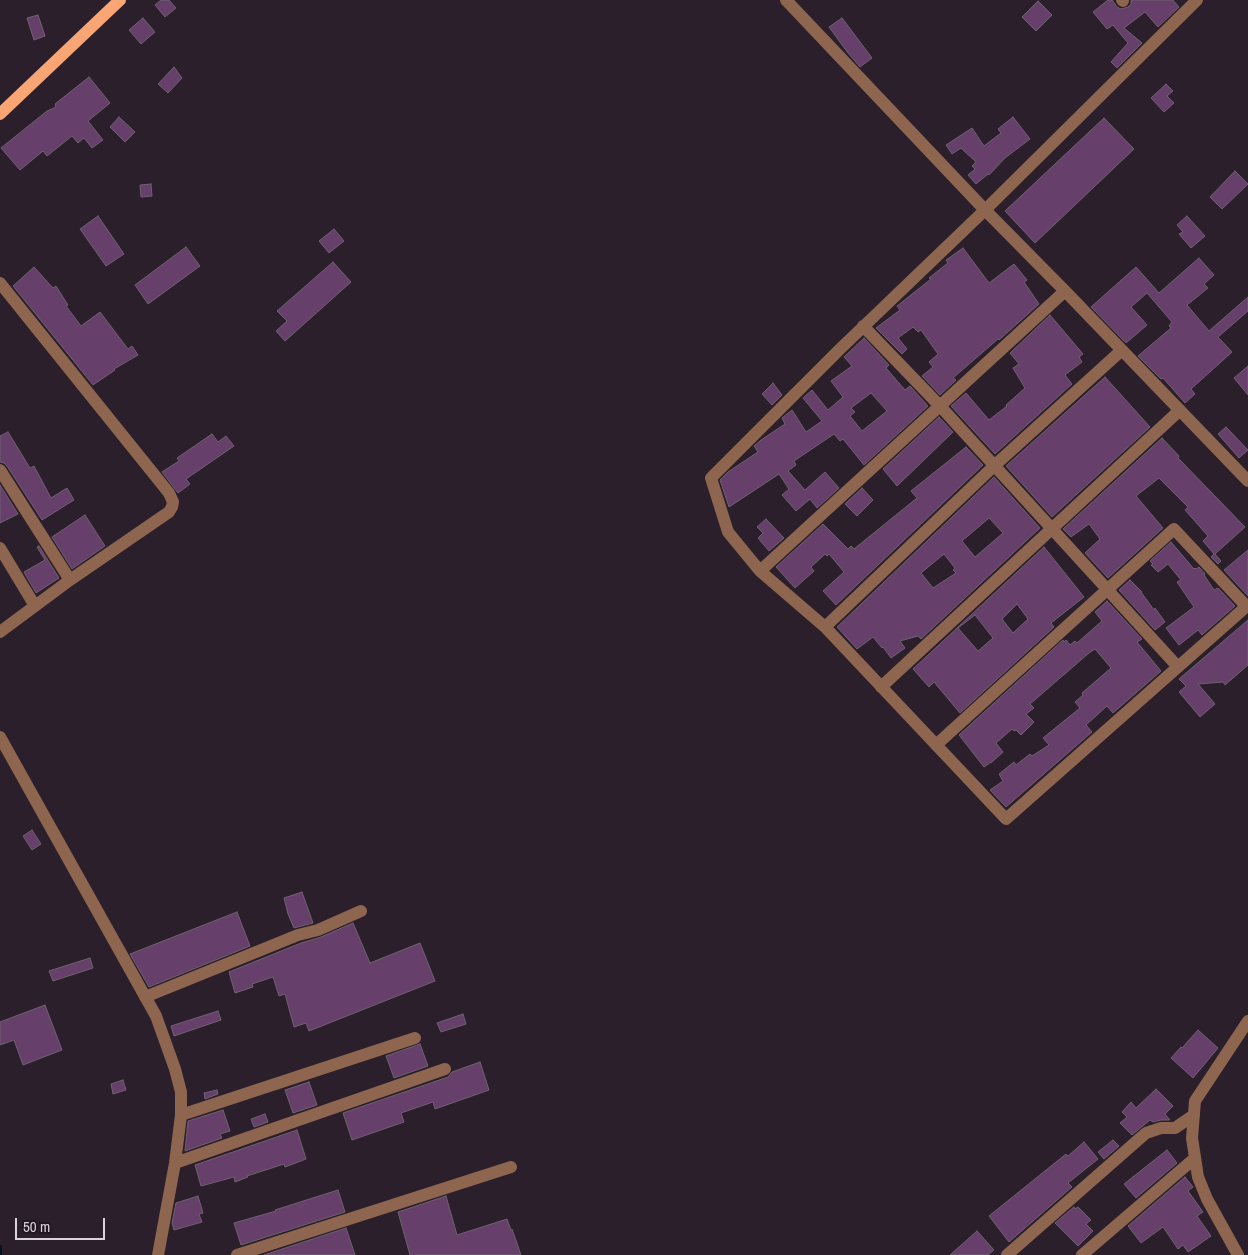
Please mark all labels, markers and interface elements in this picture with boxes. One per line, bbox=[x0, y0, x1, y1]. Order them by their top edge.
scale bar bbox=[18, 1208, 108, 1240]
text: 50 m bbox=[23, 1216, 50, 1237]

